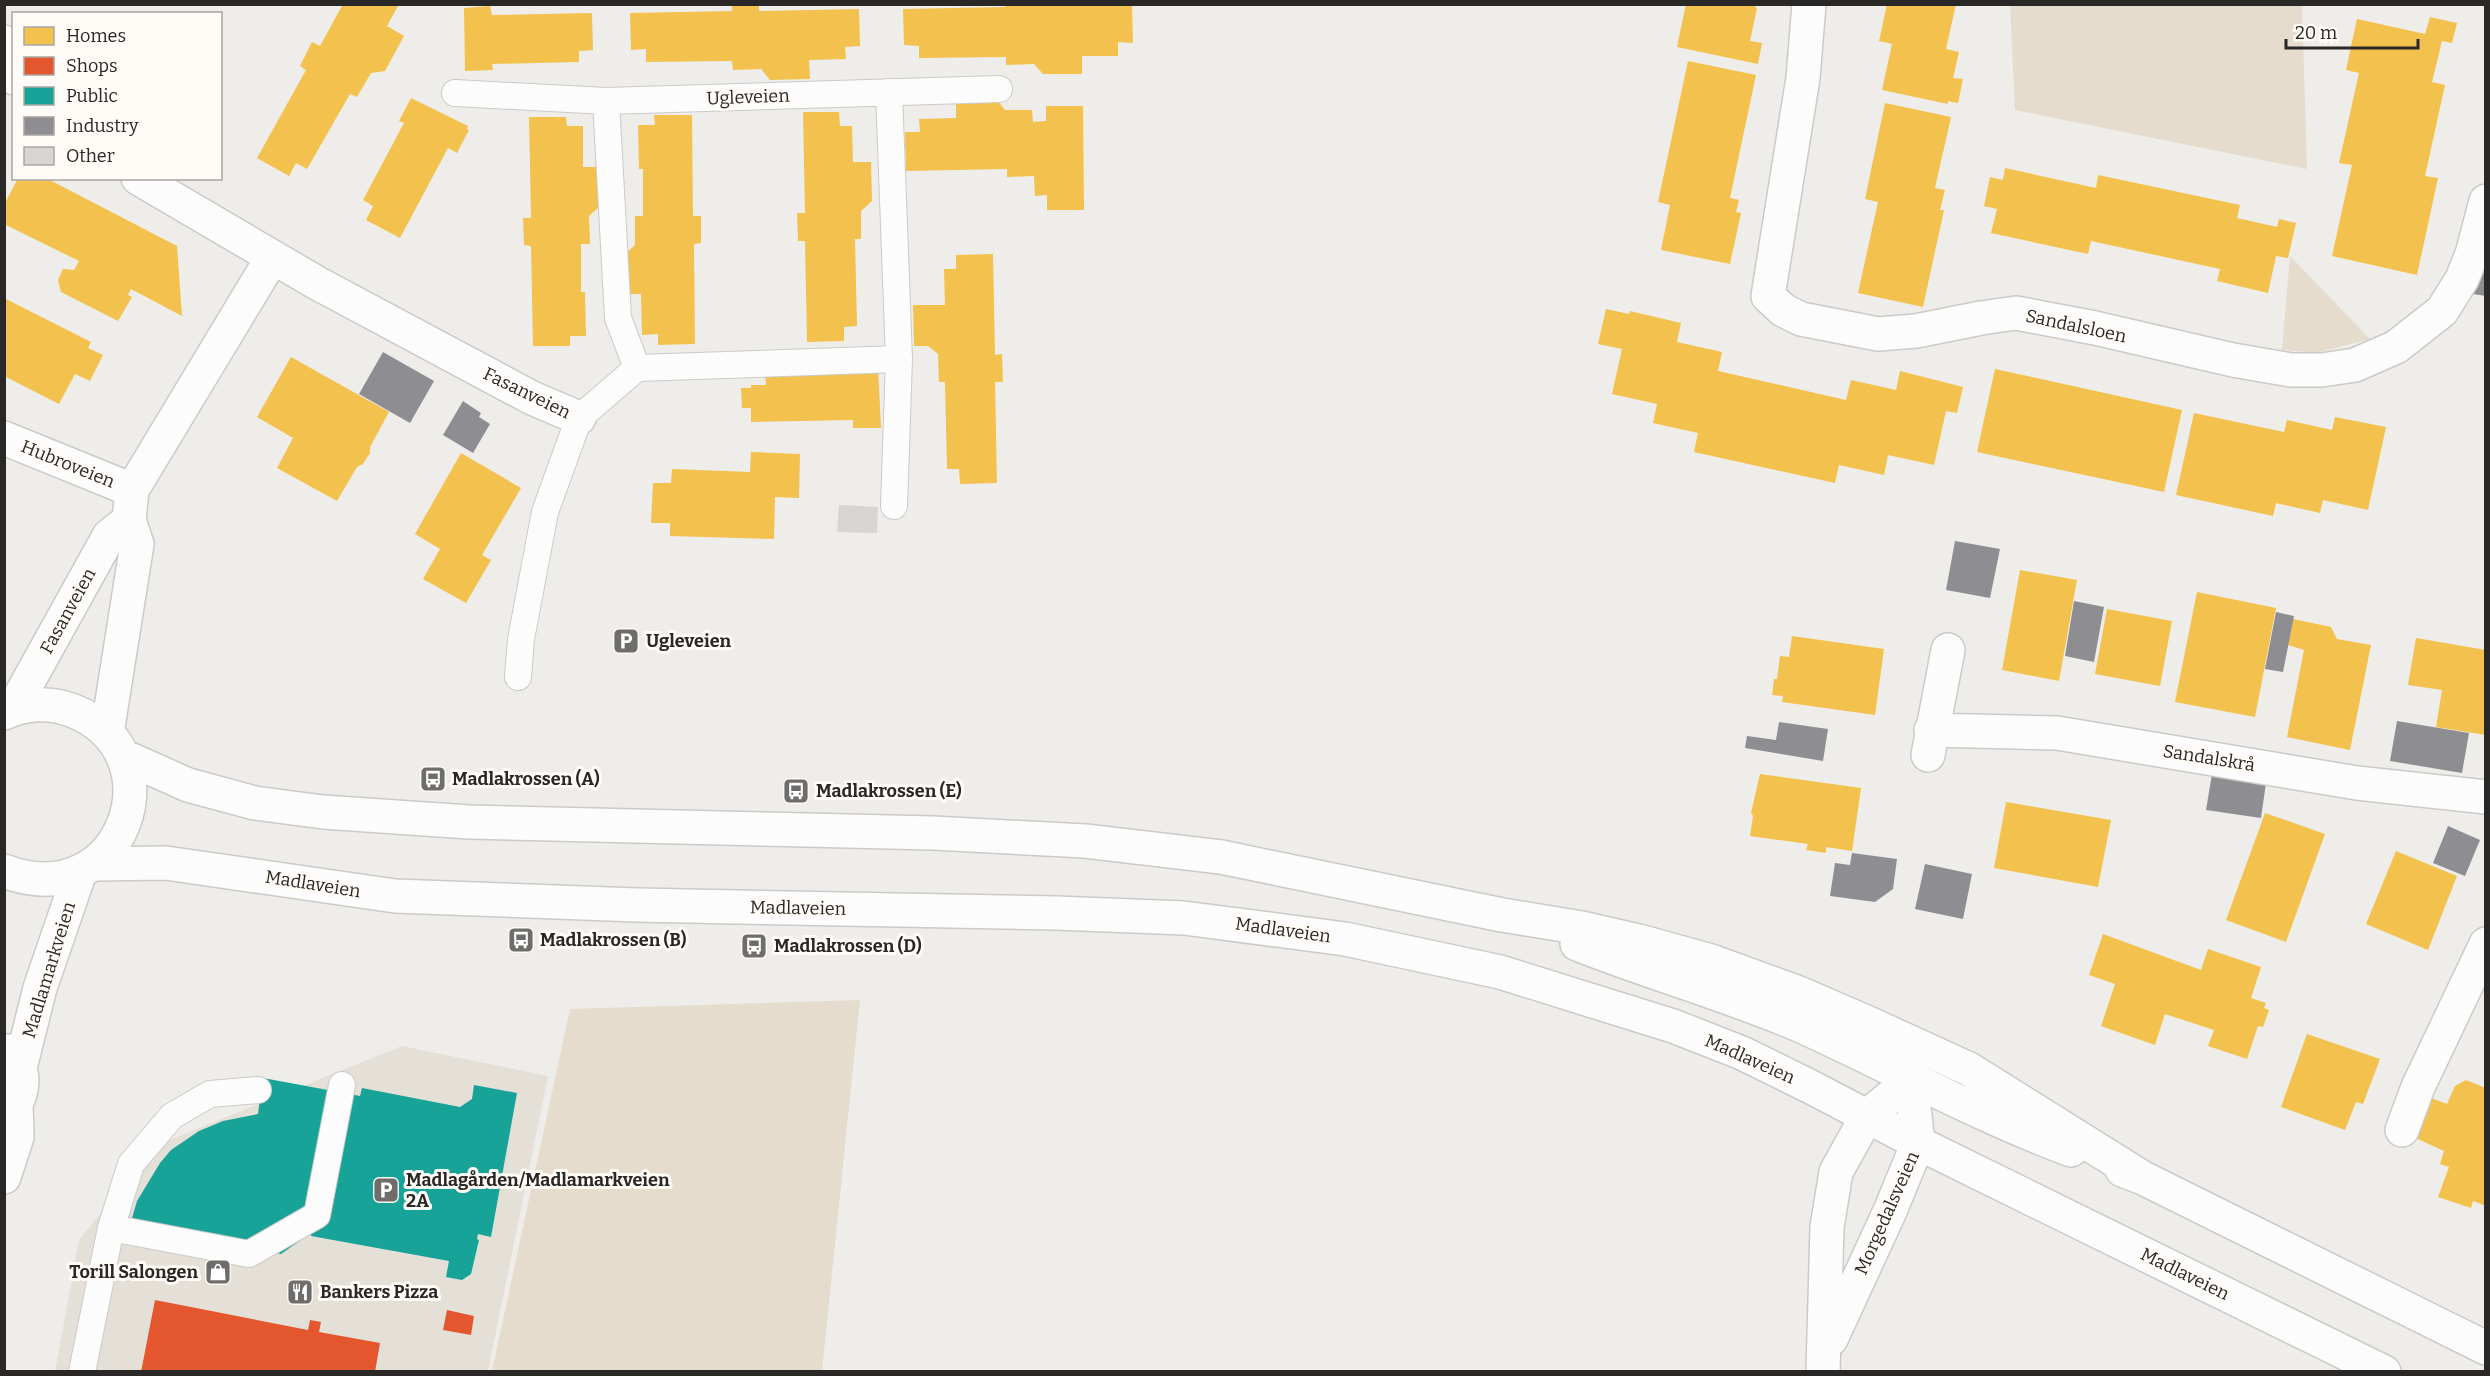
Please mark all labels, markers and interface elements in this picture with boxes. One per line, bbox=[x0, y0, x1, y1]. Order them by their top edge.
legend bbox=[12, 12, 222, 180]
scale bar bbox=[2286, 12, 2418, 50]
text: 20 m bbox=[2295, 22, 2337, 44]
text: Homes bbox=[66, 25, 126, 47]
text: Shops bbox=[66, 55, 118, 77]
text: Public bbox=[66, 85, 118, 107]
street label: Ugleveien bbox=[706, 85, 791, 109]
text: Industry bbox=[66, 115, 139, 137]
text: Other bbox=[66, 145, 115, 167]
street label: Sandalsloen bbox=[2024, 305, 2129, 348]
street label: Fasanveien bbox=[480, 362, 575, 424]
street label: Hubroveien bbox=[18, 435, 119, 493]
street label: Fasanveien bbox=[35, 564, 101, 658]
parking icon: Ugleveien bbox=[611, 626, 641, 656]
place label: Ugleveien bbox=[646, 630, 732, 652]
street label: Sandalskrå bbox=[2161, 740, 2257, 776]
bus stop icon: Madlakrossen (A) bbox=[418, 764, 448, 794]
place label: Madlakrossen (A) bbox=[452, 768, 600, 790]
bus stop icon: Madlakrossen (E) bbox=[781, 776, 811, 806]
place label: Madlakrossen (E) bbox=[816, 780, 962, 802]
street label: Madlaveien bbox=[264, 866, 363, 902]
street label: Madlaveien bbox=[750, 896, 847, 920]
street label: Madlamarkveien bbox=[18, 899, 80, 1041]
street label: Madlaveien bbox=[1234, 912, 1333, 948]
bus stop icon: Madlakrossen (B) bbox=[506, 925, 536, 955]
place label: Madlakrossen (B) bbox=[540, 929, 687, 951]
bus stop icon: Madlakrossen (D) bbox=[739, 931, 769, 961]
place label: Madlakrossen (D) bbox=[774, 935, 922, 957]
street label: Madlaveien bbox=[1702, 1029, 1799, 1089]
street label: Morgedalsveien bbox=[1850, 1147, 1924, 1278]
place label: Madlagården/Madlamarkveien 2A bbox=[406, 1169, 670, 1212]
parking icon: Madlagården/Madlamarkveien 2A bbox=[371, 1175, 401, 1205]
street label: Madlaveien bbox=[2137, 1243, 2234, 1305]
shop icon: Torill Salongen bbox=[203, 1257, 233, 1287]
place label: Torill Salongen bbox=[69, 1261, 198, 1283]
restaurant icon: Bankers Pizza bbox=[285, 1277, 315, 1307]
place label: Bankers Pizza bbox=[320, 1281, 438, 1303]

